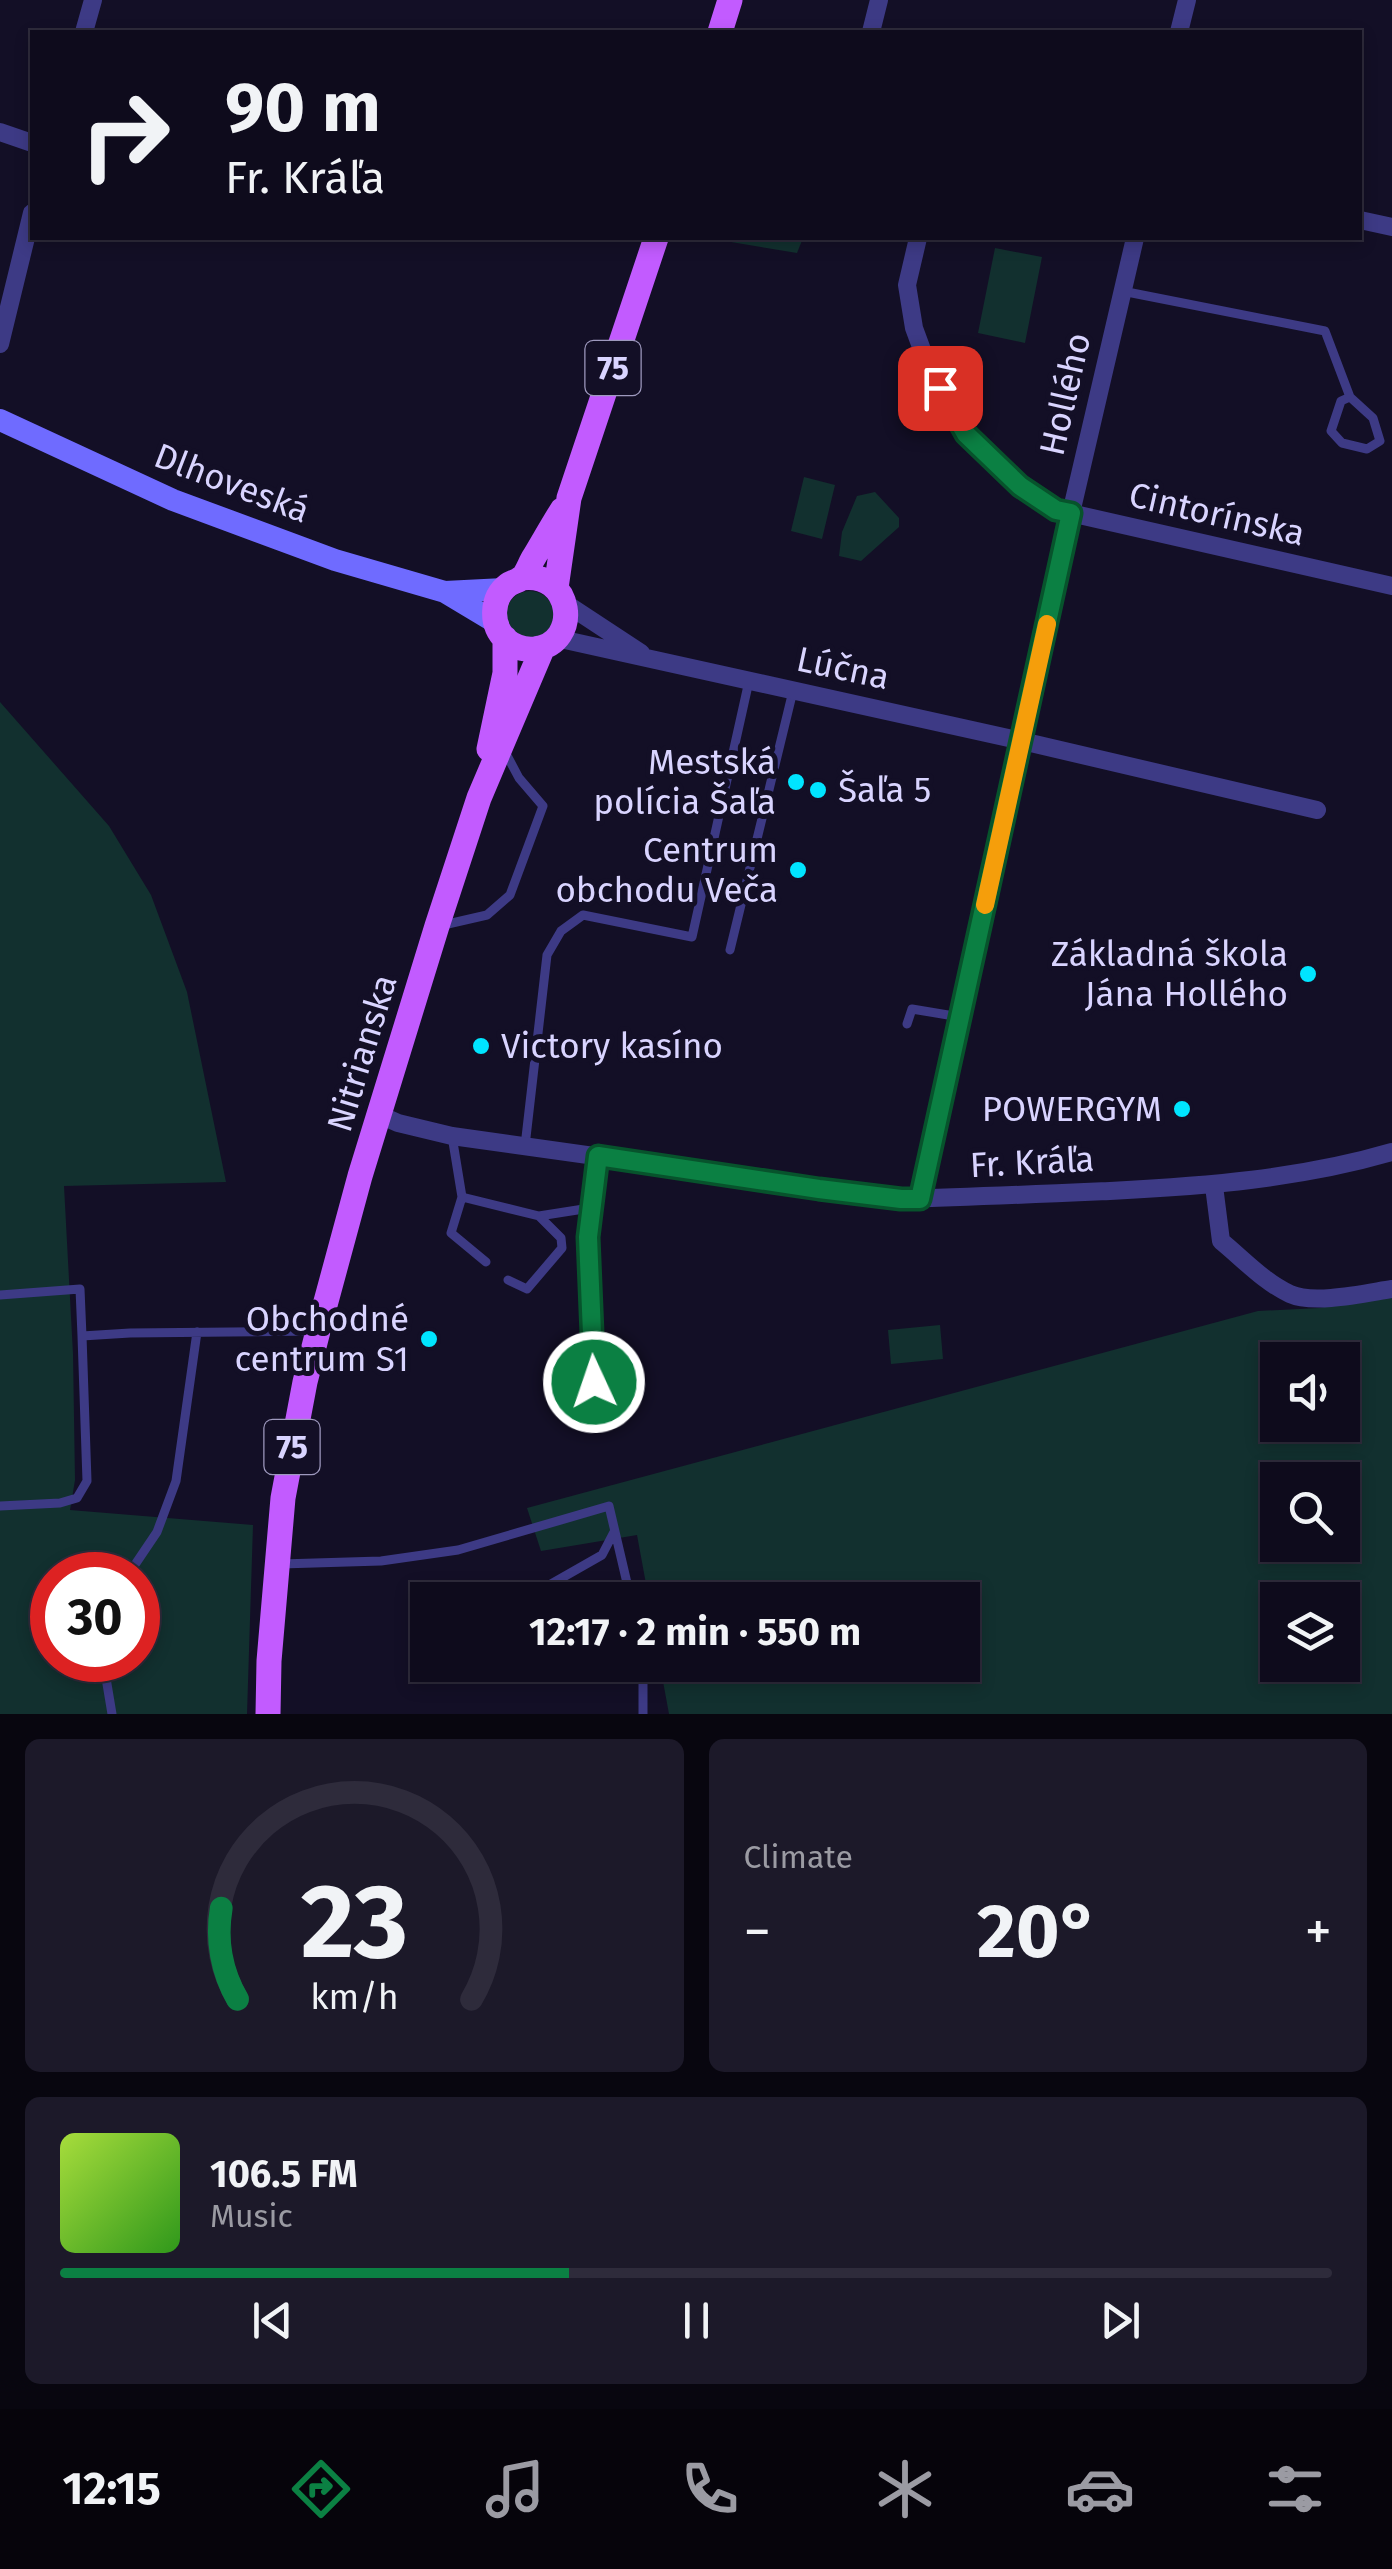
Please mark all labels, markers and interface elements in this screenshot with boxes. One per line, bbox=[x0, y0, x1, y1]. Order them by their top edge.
text: 90 m bbox=[225, 66, 381, 150]
icon: right bbox=[60, 70, 190, 200]
text: Fr. Kráľa bbox=[225, 151, 385, 205]
street label: Hollého bbox=[1031, 329, 1099, 459]
road number: 75 bbox=[586, 341, 640, 395]
pin bbox=[898, 346, 983, 431]
icon: arrive bbox=[913, 361, 968, 416]
street label: Dlhoveská bbox=[149, 434, 315, 532]
street label: Cintorínska bbox=[1125, 473, 1309, 555]
street label: Lúčna bbox=[793, 638, 893, 698]
place label: Mestská polícia Šaľa bbox=[593, 741, 776, 823]
place label: Šaľa 5 bbox=[838, 769, 931, 811]
marker: Mestská polícia Šaľa bbox=[785, 771, 807, 793]
marker: Šaľa 5 bbox=[807, 779, 829, 801]
place label: Centrum obchodu Veča bbox=[555, 829, 778, 911]
marker: Centrum obchodu Veča bbox=[787, 859, 809, 881]
place label: Základná škola Jána Hollého bbox=[1051, 933, 1288, 1015]
marker: Základná škola Jána Hollého bbox=[1297, 963, 1319, 985]
street label: Nitrianska bbox=[318, 969, 406, 1137]
place label: Victory kasíno bbox=[501, 1025, 723, 1067]
marker: Victory kasíno bbox=[470, 1035, 492, 1057]
place label: POWERGYM bbox=[982, 1088, 1162, 1130]
marker: POWERGYM bbox=[1171, 1098, 1193, 1120]
street label: Fr. Kráľa bbox=[969, 1138, 1095, 1186]
place label: Obchodné centrum S1 bbox=[234, 1298, 409, 1380]
marker: Obchodné centrum S1 bbox=[418, 1328, 440, 1350]
position arrow bbox=[542, 1330, 646, 1434]
map controls bbox=[1260, 1342, 1360, 1682]
button: sound bbox=[1260, 1342, 1360, 1442]
road number: 75 bbox=[264, 1420, 320, 1474]
button: search bbox=[1260, 1462, 1360, 1562]
speed limit sign: 30 bbox=[30, 1552, 160, 1682]
button: layers bbox=[1260, 1582, 1360, 1682]
text: 12:17 · 2 min · 550 m bbox=[529, 1609, 861, 1655]
text: Climate bbox=[744, 1838, 853, 1876]
text: 23 bbox=[301, 1860, 408, 1985]
text: 20° bbox=[977, 1887, 1099, 1977]
text: − bbox=[744, 1899, 771, 1965]
text: + bbox=[1305, 1899, 1332, 1965]
text: km/h bbox=[310, 1976, 398, 2018]
text: 106.5 FM bbox=[210, 2151, 358, 2197]
text: Music bbox=[210, 2197, 293, 2235]
icon: previous bbox=[245, 2293, 300, 2348]
icon: pause bbox=[669, 2293, 724, 2348]
icon: next bbox=[1093, 2293, 1148, 2348]
icon: directions bbox=[286, 2454, 356, 2524]
icon: music bbox=[480, 2454, 550, 2524]
icon: phone bbox=[675, 2454, 745, 2524]
icon: climate bbox=[870, 2454, 940, 2524]
icon: car bbox=[1065, 2454, 1135, 2524]
icon: filters bbox=[1260, 2454, 1330, 2524]
text: 12:15 bbox=[62, 2462, 161, 2516]

